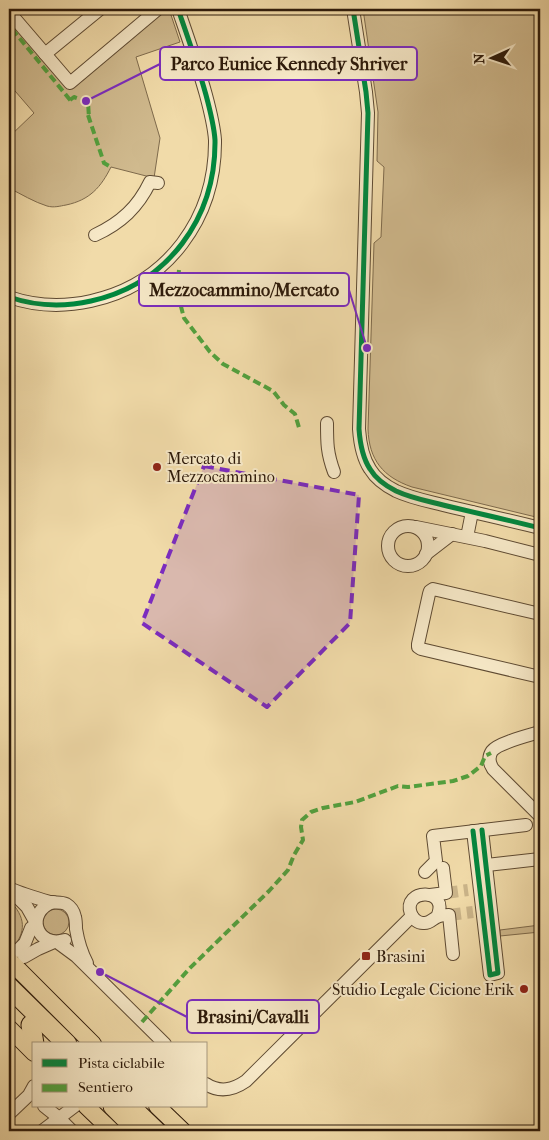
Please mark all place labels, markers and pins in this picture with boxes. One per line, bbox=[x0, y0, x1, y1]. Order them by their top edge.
callout: Parco Eunice Kennedy Shriver bbox=[160, 47, 417, 80]
callout: Mezzocammino/Mercato bbox=[139, 273, 349, 306]
place label: Mercato di Mezzocammino bbox=[167, 449, 275, 486]
marker: Mercato di Mezzocammino bbox=[151, 461, 163, 473]
place label: Brasini bbox=[376, 947, 426, 966]
marker: Brasini bbox=[360, 950, 372, 962]
place label: Studio Legale Cicione Erik bbox=[332, 980, 515, 999]
marker: Studio Legale Cicione Erik bbox=[518, 983, 530, 995]
callout: Brasini/Cavalli bbox=[187, 1000, 319, 1033]

